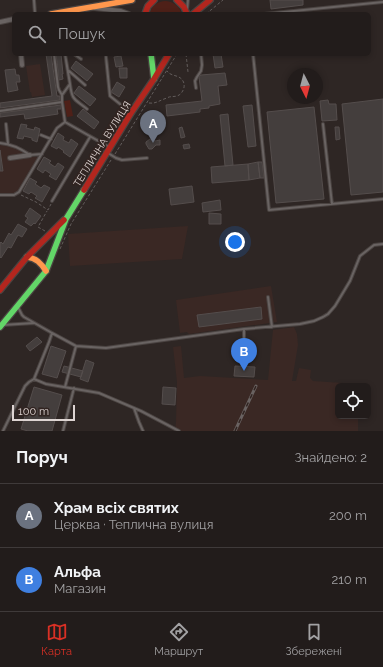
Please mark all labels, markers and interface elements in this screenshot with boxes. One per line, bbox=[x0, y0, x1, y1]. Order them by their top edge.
search box bbox=[12, 12, 371, 56]
icon: search bbox=[26, 23, 48, 45]
text: Пошук bbox=[58, 25, 106, 43]
north arrow bbox=[287, 68, 323, 104]
street label: ТЕПЛИЧНА ВУЛИЦЯ bbox=[71, 99, 133, 189]
pin: A bbox=[140, 110, 166, 143]
your location bbox=[225, 232, 245, 252]
pin: B bbox=[231, 338, 257, 371]
map controls bbox=[335, 383, 371, 419]
button: locate bbox=[335, 383, 371, 419]
scale bar bbox=[12, 403, 75, 422]
text: 100 m bbox=[18, 405, 49, 418]
text: Поруч bbox=[16, 447, 68, 467]
text: Знайдено: 2 bbox=[295, 450, 367, 465]
text: Храм всіх святих bbox=[54, 499, 179, 517]
text: A bbox=[25, 508, 33, 523]
text: 200 m bbox=[329, 508, 367, 523]
text: Церква · Теплична вулиця bbox=[54, 517, 213, 532]
text: Альфа bbox=[54, 563, 101, 581]
text: B bbox=[25, 572, 33, 587]
text: 210 m bbox=[331, 572, 367, 587]
text: Магазин bbox=[54, 581, 106, 596]
tab: Карта bbox=[41, 621, 72, 658]
tab: Маршрут bbox=[154, 621, 203, 658]
tab: Збережені bbox=[286, 621, 342, 658]

